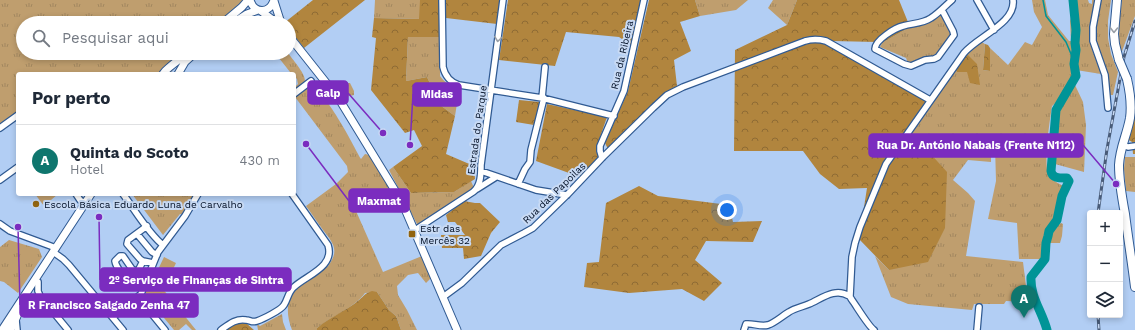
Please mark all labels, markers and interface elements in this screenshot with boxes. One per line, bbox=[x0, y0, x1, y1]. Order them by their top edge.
search box bbox=[16, 16, 296, 60]
street label: Rua da Ribeira bbox=[609, 19, 635, 90]
icon: search bbox=[30, 27, 52, 49]
one-way arrow bbox=[1110, 27, 1118, 33]
text: Pesquisar aqui bbox=[62, 29, 169, 47]
one-way arrow bbox=[494, 36, 503, 42]
callout: Galp bbox=[308, 81, 348, 104]
callout: Midas bbox=[413, 83, 461, 106]
street label: Estrada do Parque bbox=[465, 84, 489, 175]
text: Galp bbox=[316, 87, 341, 100]
text: Por perto bbox=[32, 88, 110, 108]
text: Midas bbox=[421, 88, 453, 101]
callout: Rua Dr. António Nabais (Frente N112) bbox=[869, 134, 1083, 157]
text: Rua Dr. António Nabais (Frente N112) bbox=[877, 139, 1075, 152]
text: Quinta do Scoto bbox=[70, 144, 189, 162]
text: A bbox=[41, 153, 49, 168]
text: 430 m bbox=[240, 153, 280, 168]
street label: Rua das Papoilas bbox=[520, 160, 588, 226]
text: Hotel bbox=[70, 162, 104, 177]
callout: Maxmat bbox=[349, 189, 409, 212]
text: Maxmat bbox=[357, 195, 401, 208]
marker: Escola Básica Eduardo Luna de Carvalho bbox=[31, 199, 41, 209]
place label: Escola Básica Eduardo Luna de Carvalho bbox=[44, 199, 243, 210]
your location bbox=[717, 200, 737, 220]
map controls bbox=[1087, 210, 1123, 318]
button: + bbox=[1087, 210, 1123, 246]
place label: Estr das Mercês 32 bbox=[420, 223, 470, 246]
marker: Estr das Mercês 32 bbox=[407, 229, 417, 239]
button: − bbox=[1087, 246, 1123, 282]
callout: 2º Serviço de Finanças de Sintra bbox=[100, 268, 291, 291]
text: 2º Serviço de Finanças de Sintra bbox=[108, 274, 284, 287]
button: layers bbox=[1087, 282, 1123, 318]
pin: A bbox=[1011, 285, 1037, 318]
callout: R Francisco Salgado Zenha 47 bbox=[20, 294, 198, 317]
text: R Francisco Salgado Zenha 47 bbox=[28, 299, 190, 312]

